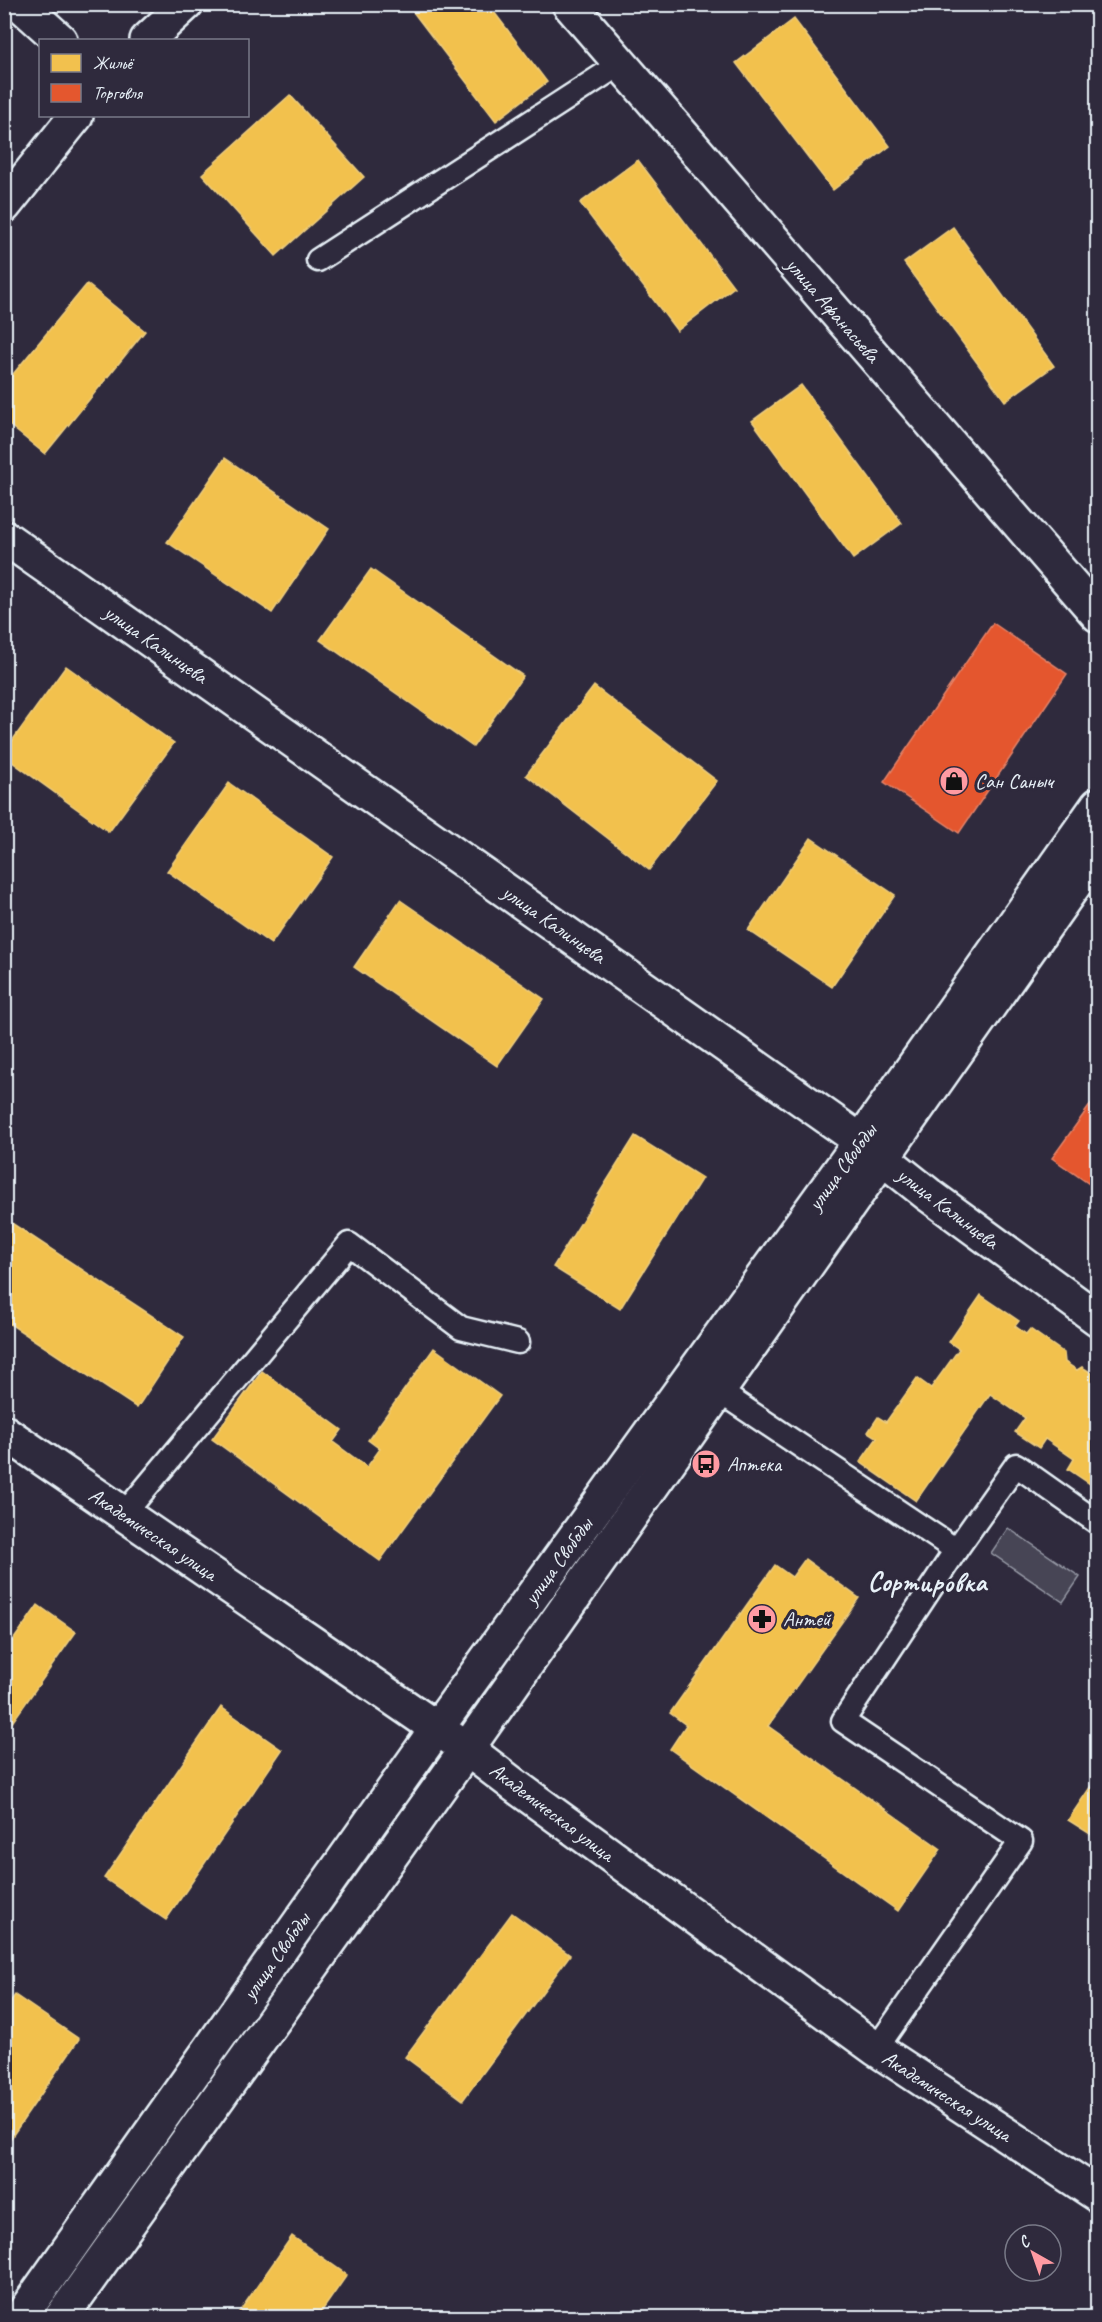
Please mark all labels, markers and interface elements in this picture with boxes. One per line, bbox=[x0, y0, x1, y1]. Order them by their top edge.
legend bbox=[39, 39, 249, 117]
text: Жильё bbox=[93, 52, 135, 74]
text: Торговля bbox=[93, 82, 144, 104]
street label: улица Афанасьева bbox=[779, 251, 887, 369]
street label: улица Калинцева bbox=[98, 598, 214, 690]
shop icon: Сан Саныч bbox=[938, 765, 970, 797]
place label: Сан Саныч bbox=[975, 768, 1055, 794]
street label: улица Калинцева bbox=[496, 878, 612, 970]
street label: улица Свободы bbox=[801, 1117, 883, 1217]
street label: улица Калинцева bbox=[891, 1160, 1005, 1256]
bus stop icon: Аптека bbox=[690, 1448, 722, 1480]
place label: Аптека bbox=[727, 1451, 783, 1477]
street label: Академическая улица bbox=[84, 1482, 224, 1588]
street label: улица Свободы bbox=[517, 1511, 599, 1611]
district label: Сортировка bbox=[868, 1565, 988, 1599]
pharmacy icon: Антей bbox=[746, 1603, 778, 1635]
place label: Антей bbox=[783, 1606, 832, 1632]
street label: Академическая улица bbox=[485, 1757, 621, 1869]
street label: улица Свободы bbox=[235, 1906, 317, 2006]
street label: Академическая улица bbox=[877, 2045, 1019, 2149]
north arrow bbox=[1003, 2223, 1063, 2283]
text: С bbox=[1015, 2231, 1035, 2252]

